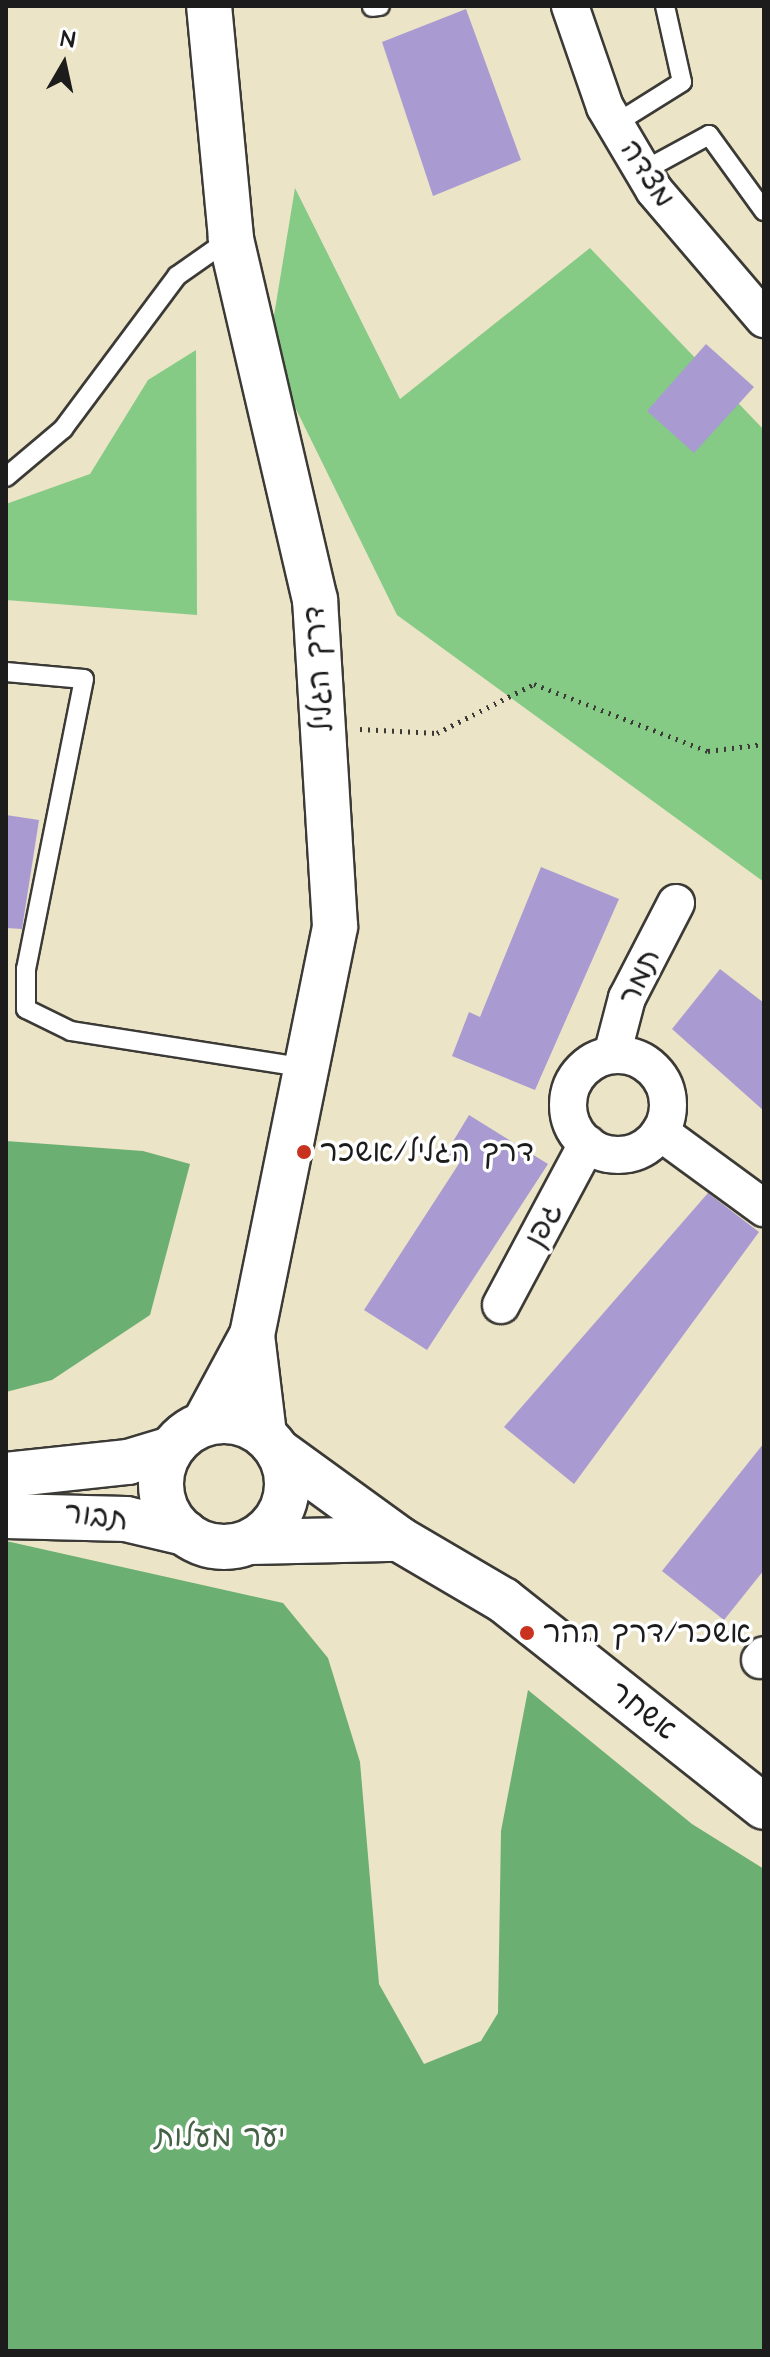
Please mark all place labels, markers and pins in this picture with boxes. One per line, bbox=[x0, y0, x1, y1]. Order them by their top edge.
place label: דרך הגליל/אשכר bbox=[320, 1134, 534, 1170]
marker: דרך הגליל/אשכר bbox=[295, 1143, 313, 1161]
place label: אשכר/דרך ההר bbox=[543, 1615, 751, 1651]
marker: אשכר/דרך ההר bbox=[518, 1624, 536, 1642]

